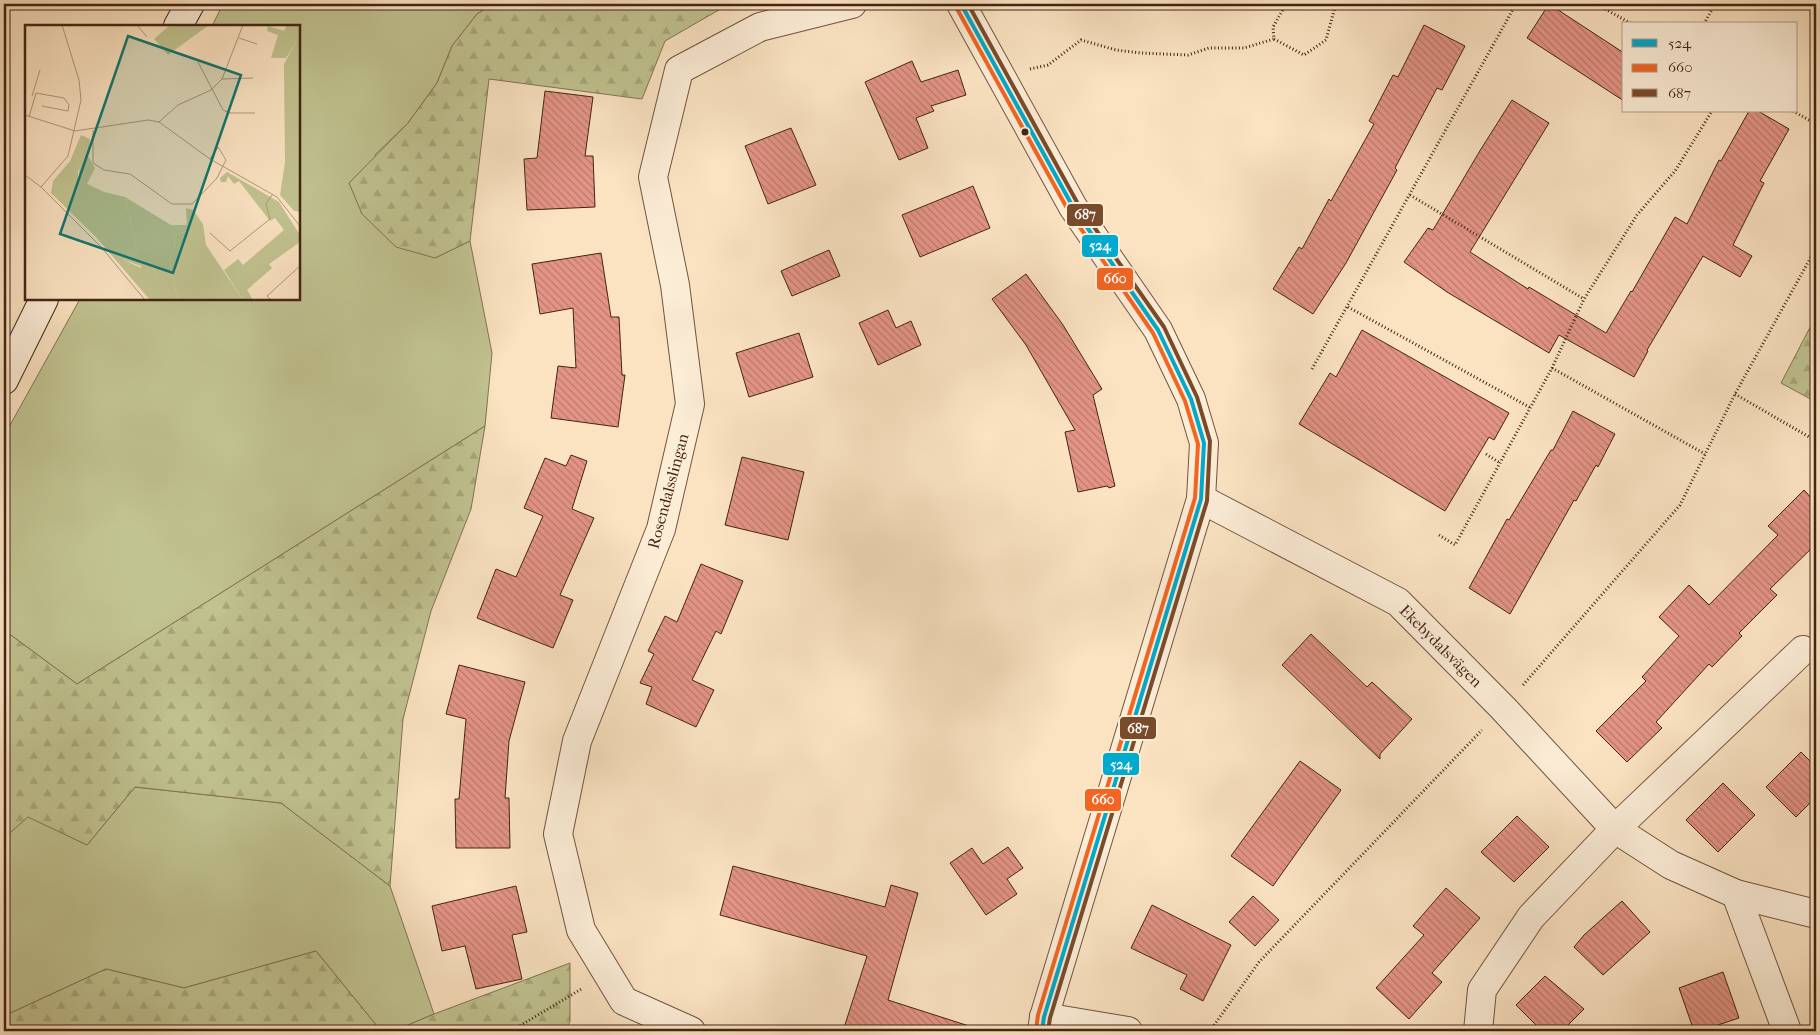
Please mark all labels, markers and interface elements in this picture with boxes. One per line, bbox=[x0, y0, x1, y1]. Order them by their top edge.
legend bbox=[1622, 22, 1798, 112]
inset map bbox=[25, 25, 300, 300]
text: 524 bbox=[1668, 34, 1692, 52]
text: 660 bbox=[1668, 58, 1693, 76]
text: 687 bbox=[1668, 84, 1691, 102]
unlabelled marker bbox=[1020, 127, 1030, 137]
line badge: 687 bbox=[1066, 203, 1104, 227]
text: 687 bbox=[1074, 206, 1096, 223]
line badge: 524 bbox=[1081, 234, 1119, 258]
text: 524 bbox=[1089, 237, 1111, 254]
line badge: 660 bbox=[1096, 267, 1134, 291]
text: 660 bbox=[1104, 270, 1127, 287]
street label: Rosendalsslingan bbox=[643, 431, 693, 551]
street label: Ekebydalsvägen bbox=[1396, 601, 1487, 692]
line badge: 687 bbox=[1119, 716, 1157, 740]
text: 687 bbox=[1127, 720, 1149, 737]
line badge: 524 bbox=[1102, 752, 1140, 776]
text: 524 bbox=[1110, 756, 1132, 773]
line badge: 660 bbox=[1084, 788, 1122, 812]
text: 660 bbox=[1092, 791, 1115, 808]

